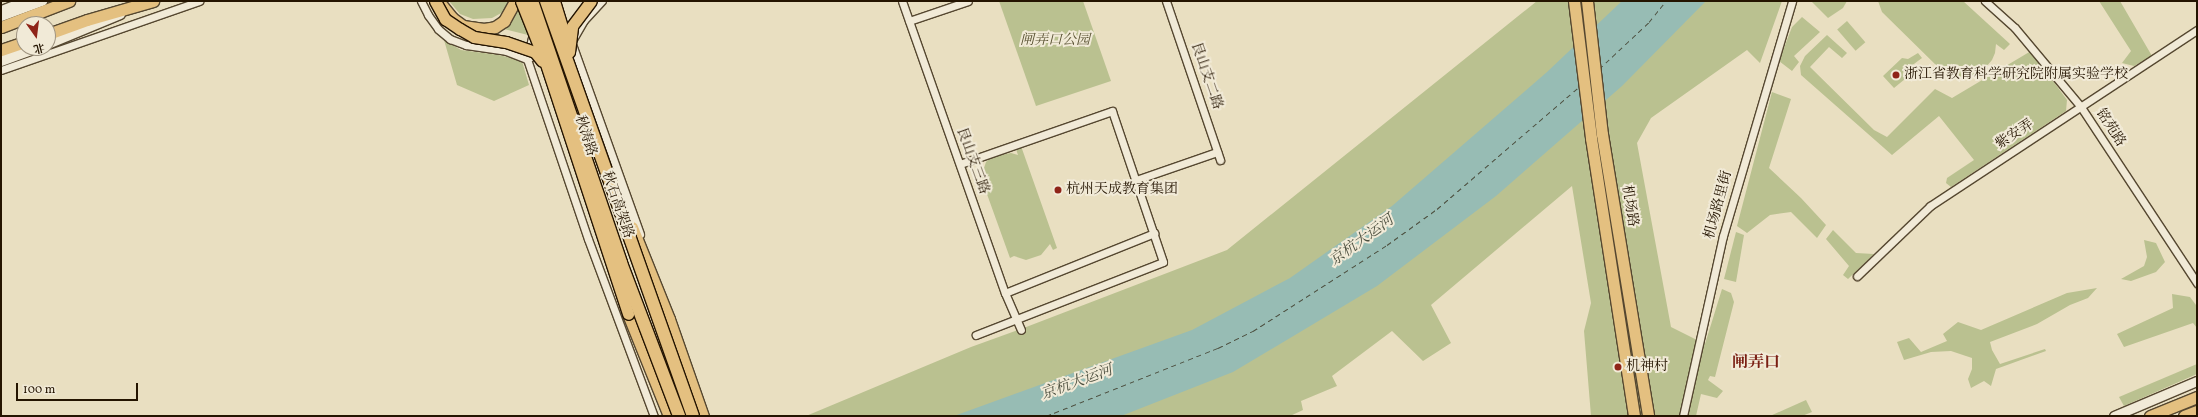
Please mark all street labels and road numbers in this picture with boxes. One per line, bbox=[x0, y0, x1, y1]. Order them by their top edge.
street label: 艮山支二路 bbox=[1187, 40, 1225, 112]
street label: 铭苑路 bbox=[2092, 106, 2128, 150]
street label: 秋涛路 bbox=[571, 113, 599, 159]
street label: 紫安弄 bbox=[1993, 117, 2037, 153]
street label: 艮山支三路 bbox=[952, 125, 992, 197]
street label: 秋石高架路 bbox=[598, 169, 636, 241]
street label: 机场路里街 bbox=[1702, 169, 1736, 241]
street label: 机场路 bbox=[1617, 184, 1641, 228]

